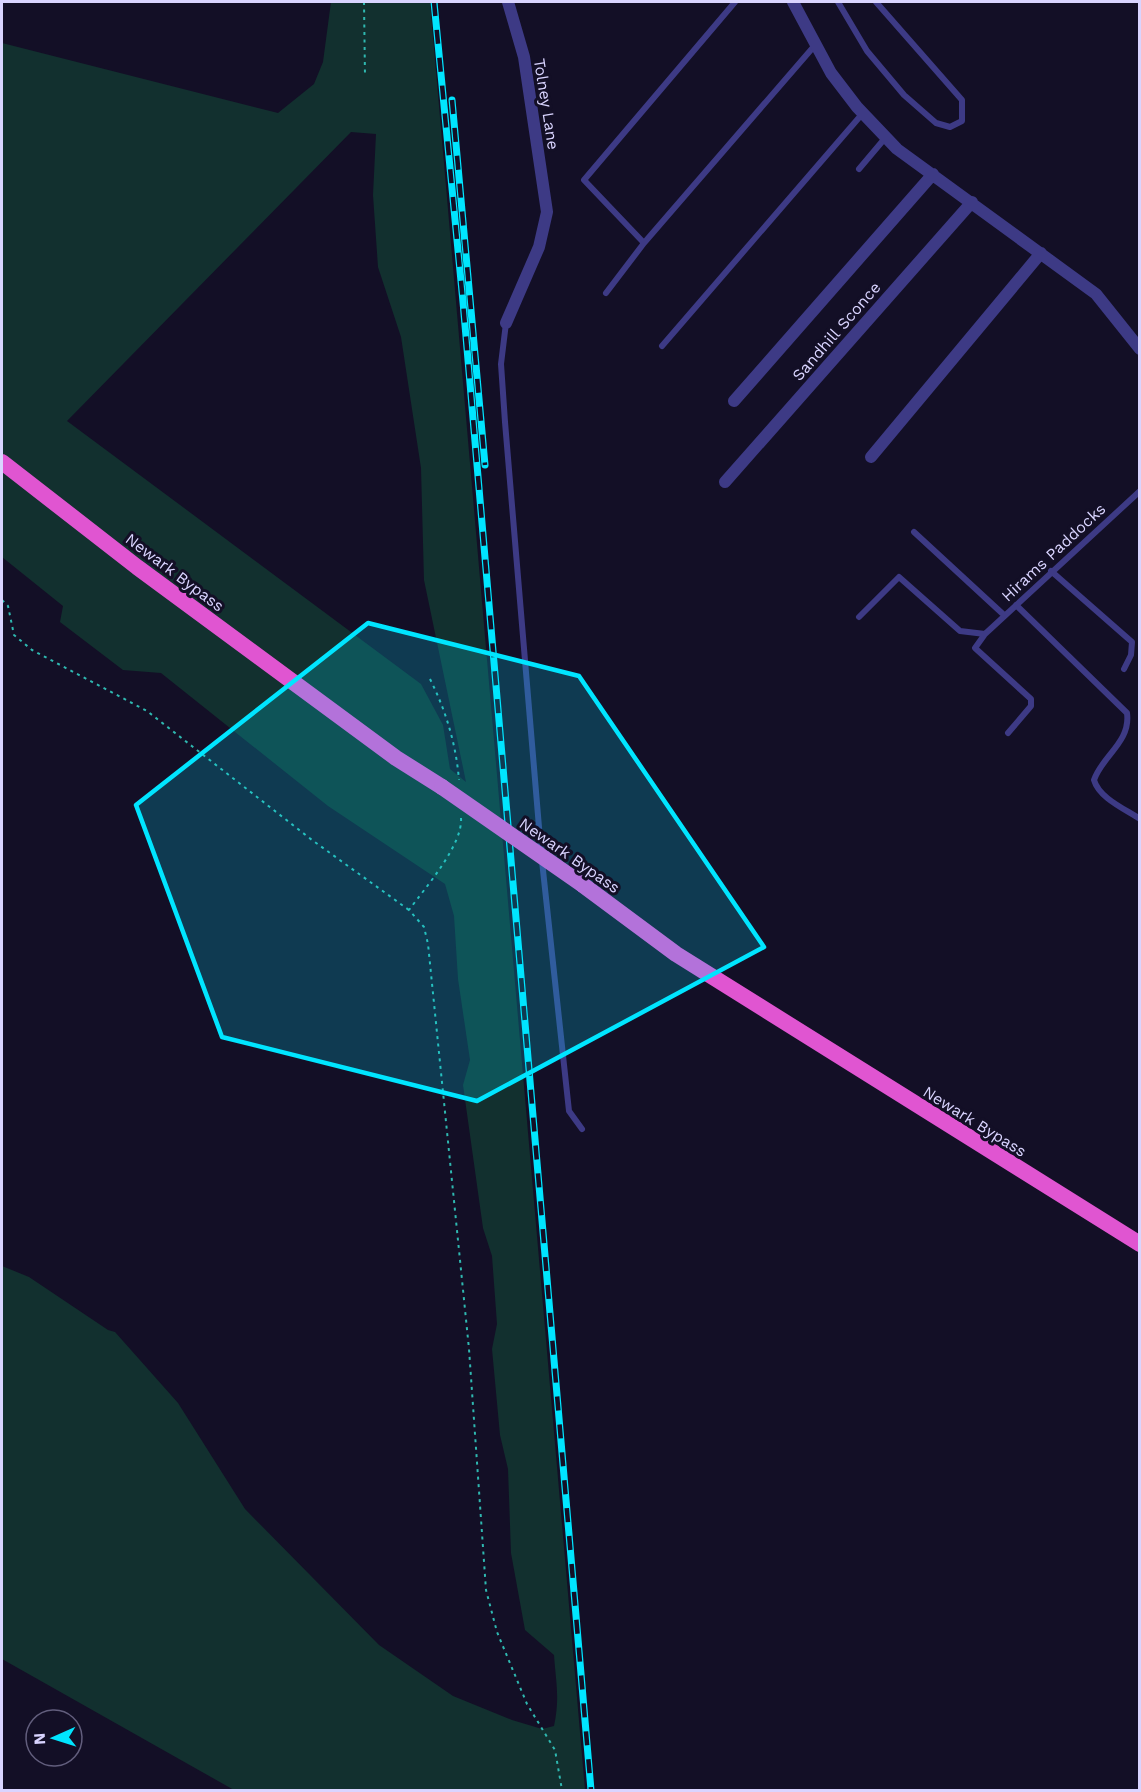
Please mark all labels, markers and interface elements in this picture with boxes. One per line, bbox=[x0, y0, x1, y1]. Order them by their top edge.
street label: Tolney Lane bbox=[530, 57, 563, 151]
street label: Sandhill Sconce bbox=[788, 278, 885, 385]
street label: Hirams Paddocks bbox=[997, 499, 1109, 605]
street label: Newark Bypass bbox=[122, 529, 228, 616]
street label: Newark Bypass bbox=[516, 814, 624, 897]
street label: Newark Bypass bbox=[920, 1082, 1030, 1161]
north arrow bbox=[24, 1708, 84, 1768]
text: N bbox=[30, 1732, 49, 1745]

